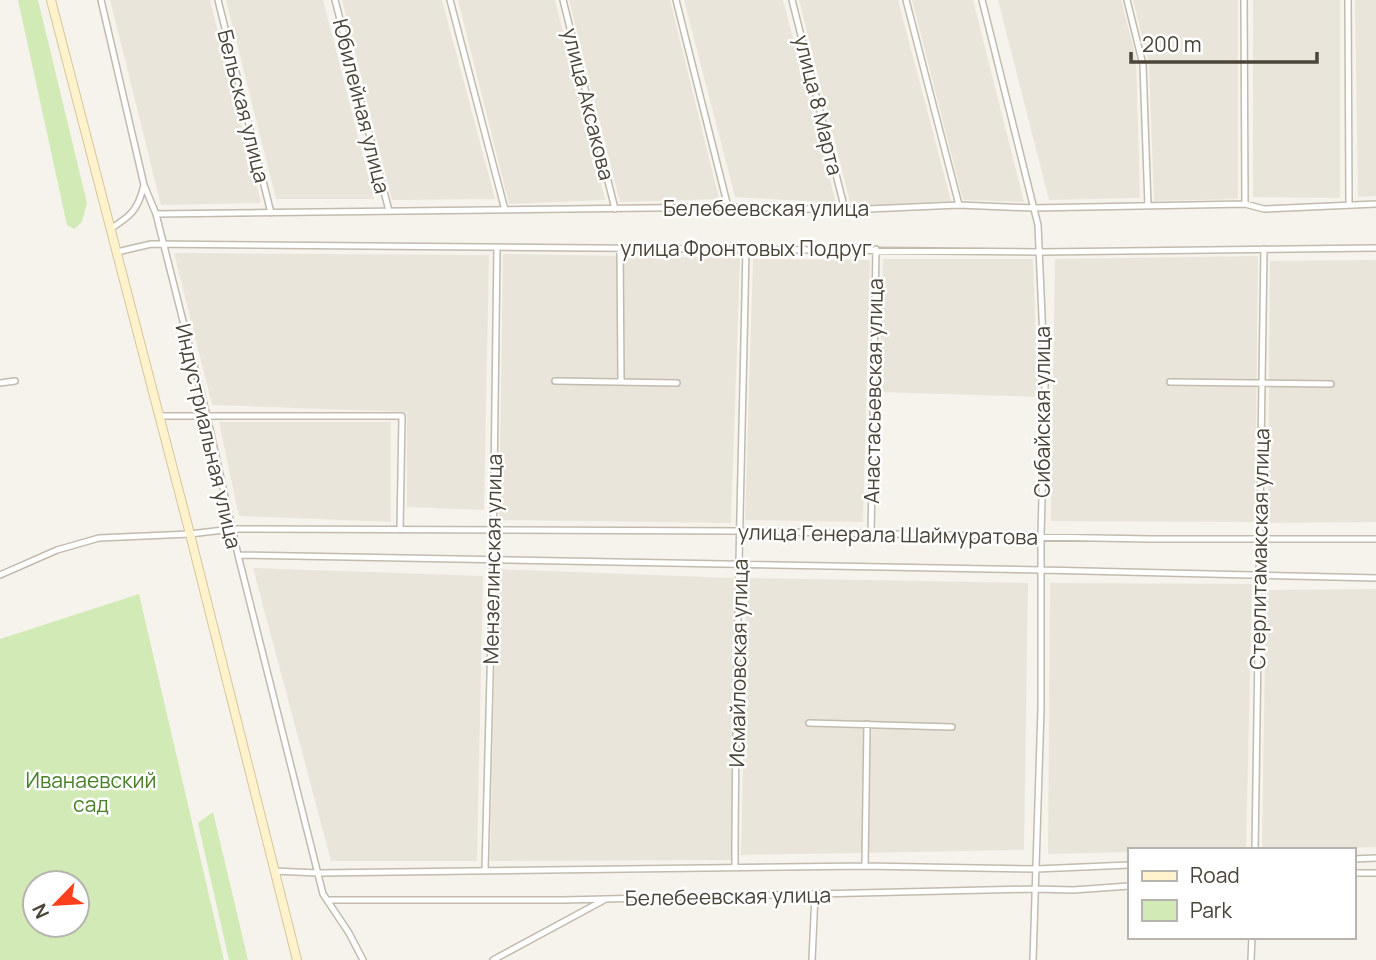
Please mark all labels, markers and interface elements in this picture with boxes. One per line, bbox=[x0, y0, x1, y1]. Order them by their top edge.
street label: Юбилейная улица bbox=[327, 16, 397, 196]
scale bar bbox=[1131, 21, 1316, 65]
street label: улица Аксакова bbox=[557, 25, 621, 183]
street label: Бельская улица bbox=[211, 26, 277, 186]
text: 200 m bbox=[1142, 30, 1202, 58]
street label: улица 8 Марта bbox=[788, 32, 850, 178]
street label: Белебеевская улица bbox=[663, 194, 869, 222]
street label: улица Фронтовых Подруг bbox=[620, 234, 872, 262]
street label: Анастасьевская улица bbox=[857, 278, 889, 504]
street label: Индустриальная улица bbox=[169, 321, 249, 551]
street label: Сибайская улица bbox=[1028, 326, 1056, 498]
street label: Стерлитамакская улица bbox=[1243, 428, 1275, 670]
street label: Мензелинская улица bbox=[476, 454, 508, 664]
street label: улица Генерала Шаймуратова bbox=[738, 517, 1038, 551]
street label: Исмайловская улица bbox=[722, 558, 754, 768]
park label: Иванаевский сад bbox=[26, 766, 156, 818]
legend bbox=[1128, 848, 1355, 939]
text: Road bbox=[1190, 861, 1240, 889]
north arrow bbox=[21, 869, 91, 939]
street label: Белебеевская улица bbox=[625, 880, 831, 912]
text: Park bbox=[1190, 896, 1232, 924]
text: N bbox=[26, 900, 55, 923]

